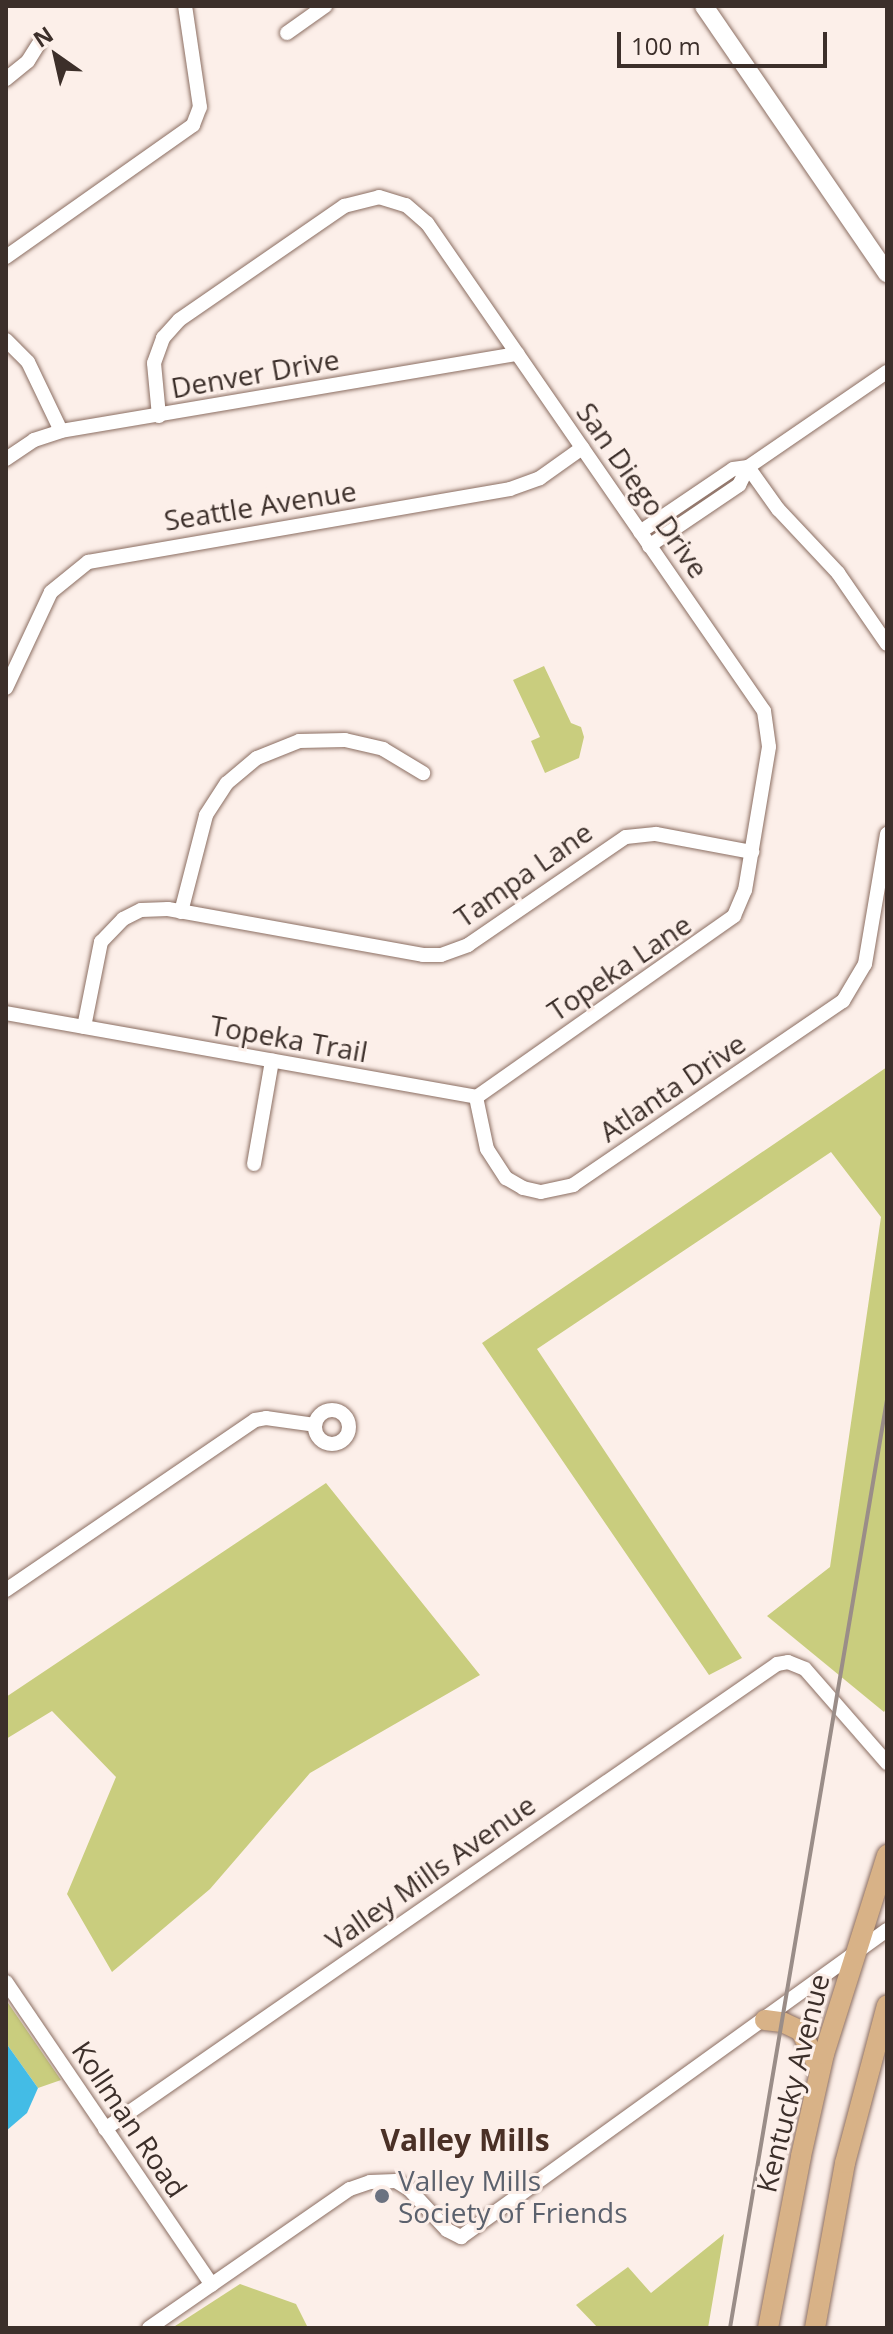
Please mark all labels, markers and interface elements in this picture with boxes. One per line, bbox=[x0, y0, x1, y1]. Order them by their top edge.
north arrow bbox=[16, 16, 96, 96]
scale bar bbox=[621, 16, 831, 66]
text: N bbox=[27, 19, 58, 54]
text: 100 m bbox=[631, 29, 701, 62]
street label: Denver Drive bbox=[168, 342, 342, 404]
street label: San Diego Drive bbox=[570, 396, 716, 584]
street label: Seattle Avenue bbox=[161, 473, 359, 537]
street label: Tampa Lane bbox=[448, 814, 598, 934]
street label: Topeka Lane bbox=[541, 907, 697, 1027]
street label: Topeka Trail bbox=[208, 1008, 370, 1068]
street label: Atlanta Drive bbox=[593, 1026, 751, 1148]
street label: Valley Mills Avenue bbox=[319, 1787, 541, 1957]
street label: Kentucky Avenue bbox=[749, 1970, 835, 2196]
street label: Kollman Road bbox=[66, 2035, 194, 2203]
district label: Valley Mills bbox=[380, 2122, 550, 2158]
place label: Valley Mills Society of Friends bbox=[398, 2163, 628, 2229]
marker: Valley Mills Society of Friends bbox=[373, 2187, 391, 2205]

